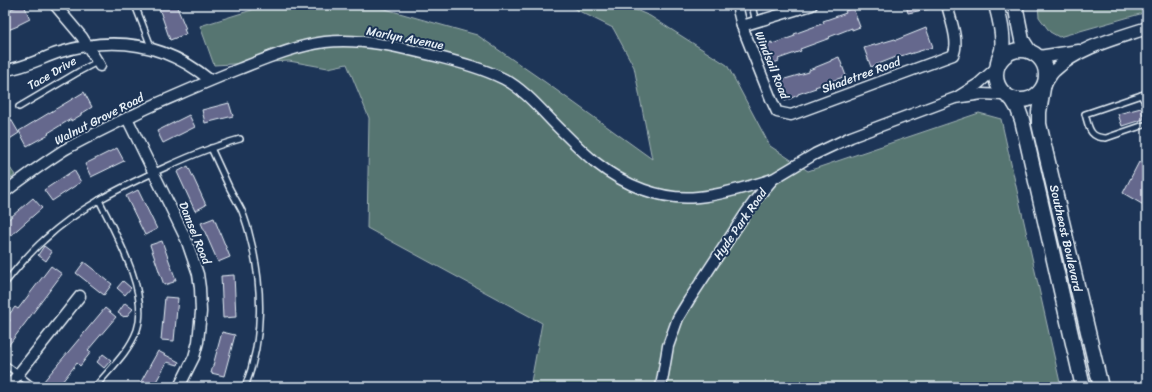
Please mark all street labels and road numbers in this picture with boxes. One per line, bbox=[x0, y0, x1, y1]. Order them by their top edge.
street label: Marlyn Avenue bbox=[364, 20, 446, 56]
street label: Windsail Road bbox=[748, 28, 796, 103]
street label: Tace Drive bbox=[23, 50, 81, 96]
street label: Shadetree Road bbox=[818, 50, 905, 100]
street label: Walnut Grove Road bbox=[50, 87, 148, 151]
street label: Southeast Boulevard bbox=[1043, 182, 1089, 294]
street label: Hyde Park Road bbox=[707, 183, 773, 264]
street label: Damsel Road bbox=[172, 198, 218, 269]

